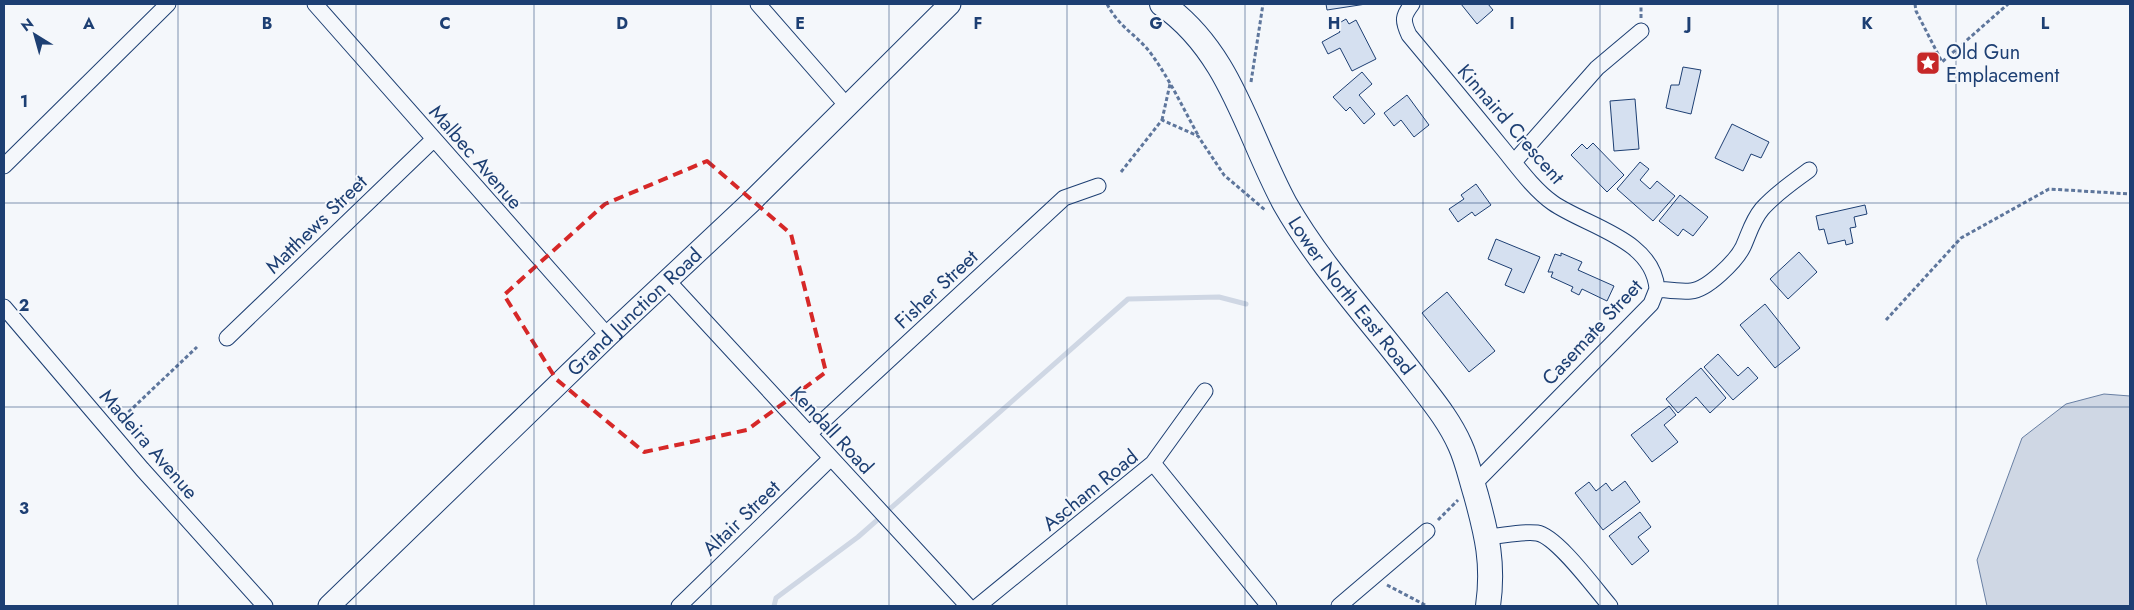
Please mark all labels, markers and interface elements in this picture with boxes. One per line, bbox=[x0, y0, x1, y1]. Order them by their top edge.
north arrow bbox=[10, 10, 60, 60]
text: A bbox=[82, 12, 95, 35]
text: B bbox=[262, 12, 272, 35]
text: C bbox=[439, 12, 451, 35]
text: D bbox=[616, 12, 628, 35]
text: E bbox=[795, 12, 805, 35]
text: F bbox=[974, 12, 982, 35]
text: G bbox=[1149, 12, 1163, 35]
text: H bbox=[1328, 12, 1340, 35]
text: I bbox=[1509, 12, 1515, 35]
text: J bbox=[1683, 12, 1692, 35]
text: K bbox=[1861, 12, 1873, 35]
text: L bbox=[2041, 12, 2050, 35]
text: N bbox=[17, 13, 38, 36]
place label: Old Gun Emplacement bbox=[1946, 38, 2059, 90]
place icon: Old Gun Emplacement bbox=[1915, 50, 1941, 76]
street label: Kinnaird Crescent bbox=[1450, 58, 1571, 191]
text: 1 bbox=[20, 90, 28, 113]
street label: Malbec Avenue bbox=[422, 99, 529, 216]
street label: Matthews Street bbox=[259, 168, 374, 280]
street label: Lower North East Road bbox=[1281, 211, 1422, 381]
street label: Grand Junction Road bbox=[561, 241, 709, 383]
street label: Fisher Street bbox=[888, 243, 985, 336]
street label: Casemate Street bbox=[1535, 273, 1649, 392]
text: 2 bbox=[19, 294, 29, 317]
street label: Kendall Road bbox=[783, 380, 880, 481]
street label: Madeira Avenue bbox=[93, 383, 205, 506]
street label: Ascham Road bbox=[1036, 443, 1144, 538]
street label: Altair Street bbox=[696, 474, 787, 563]
text: 3 bbox=[19, 497, 29, 520]

